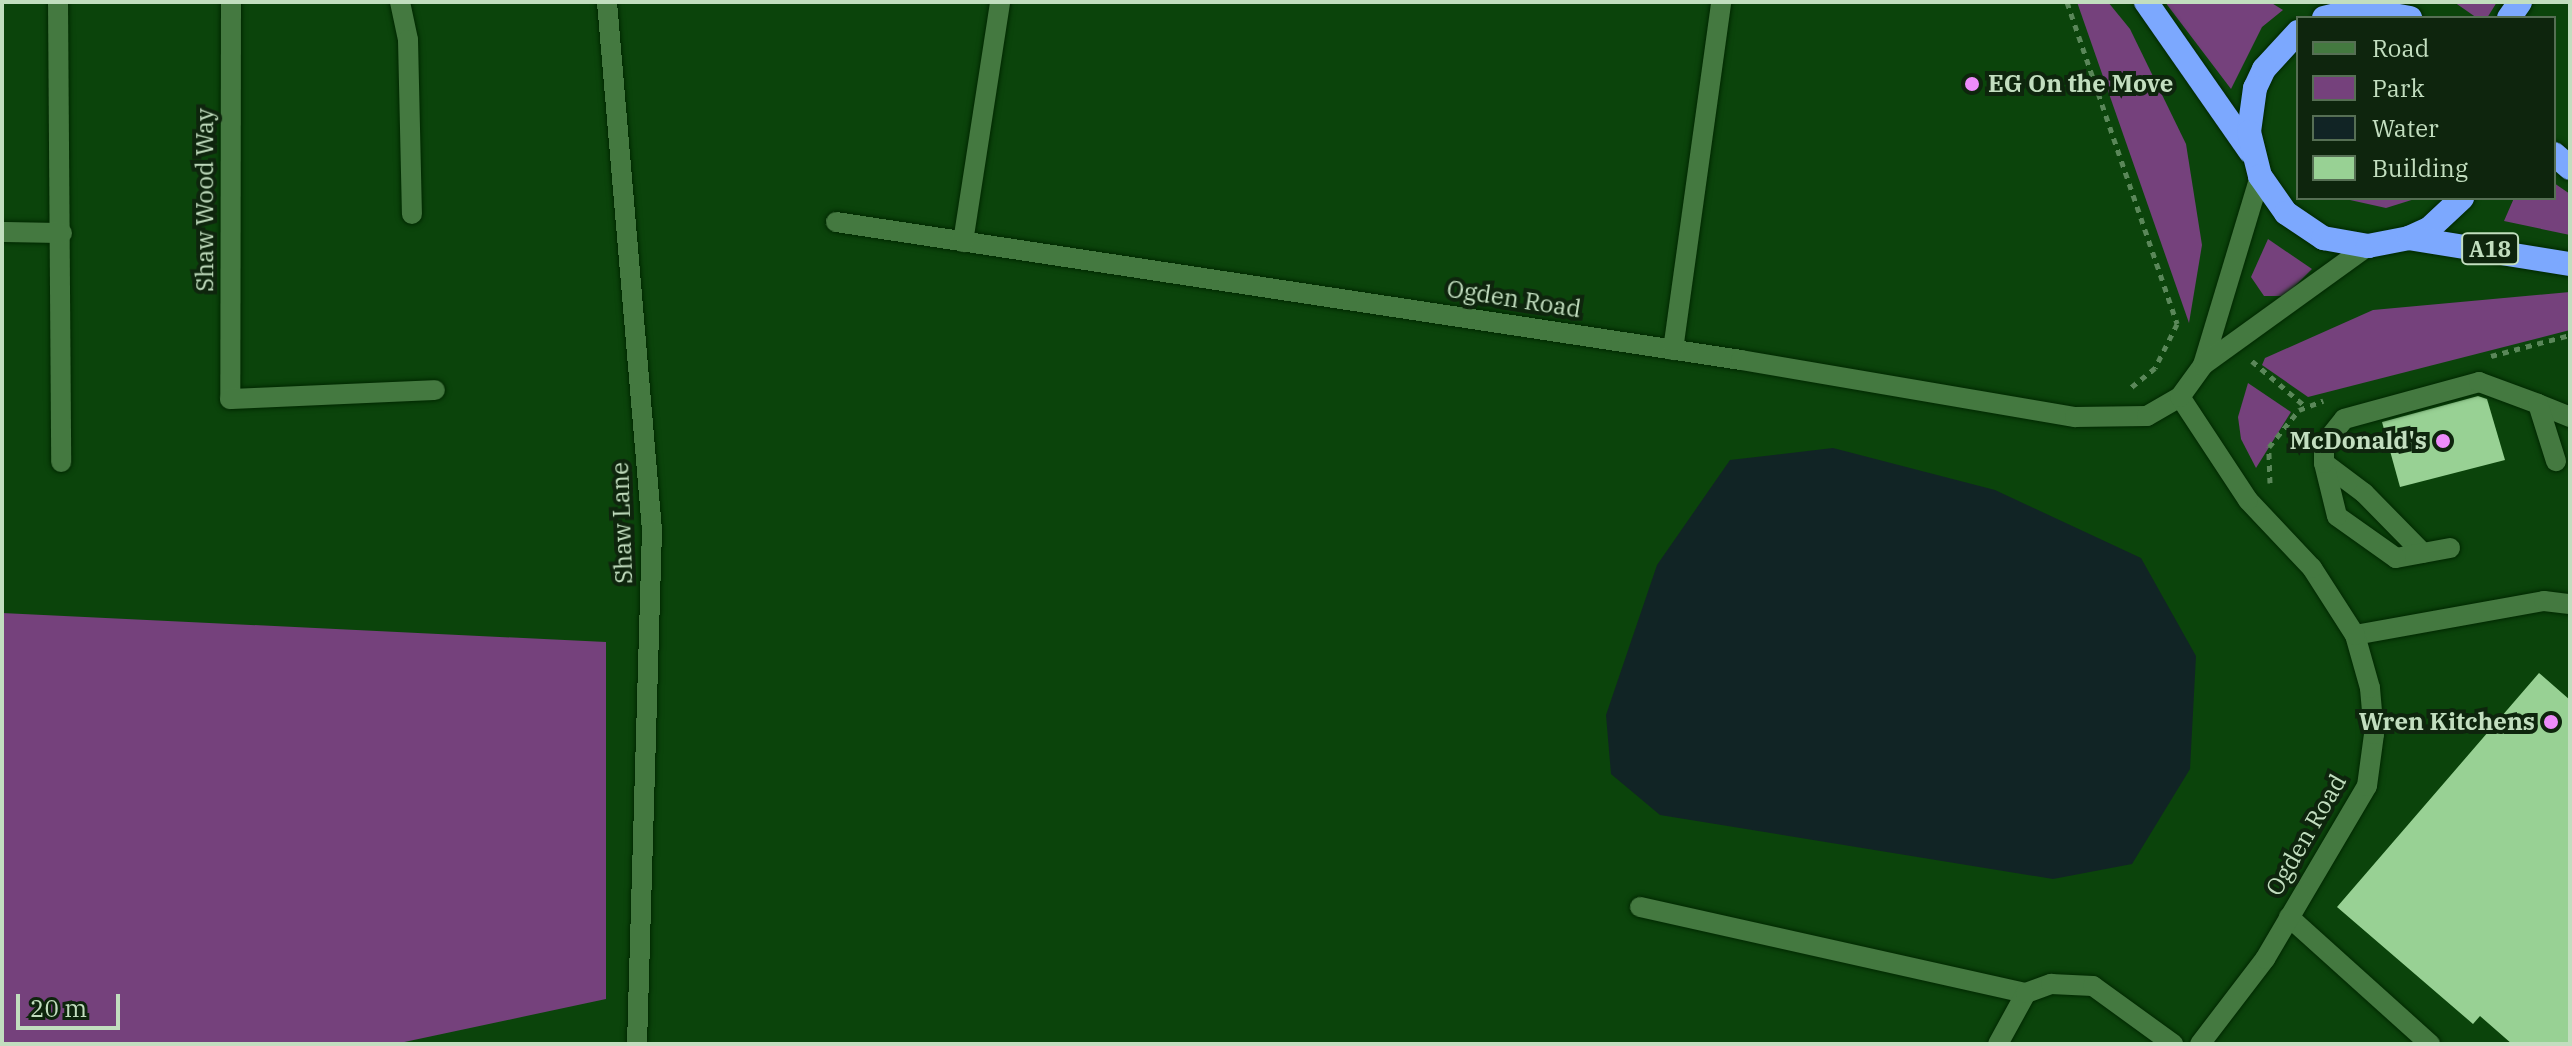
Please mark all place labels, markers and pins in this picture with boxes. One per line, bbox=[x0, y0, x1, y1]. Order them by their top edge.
place label: EG On the Move bbox=[1988, 70, 2173, 98]
marker: EG On the Move bbox=[1963, 75, 1981, 93]
place label: McDonald's bbox=[2289, 427, 2427, 455]
marker: McDonald's bbox=[2434, 432, 2452, 450]
place label: Wren Kitchens bbox=[2359, 708, 2535, 736]
marker: Wren Kitchens bbox=[2542, 713, 2560, 731]

